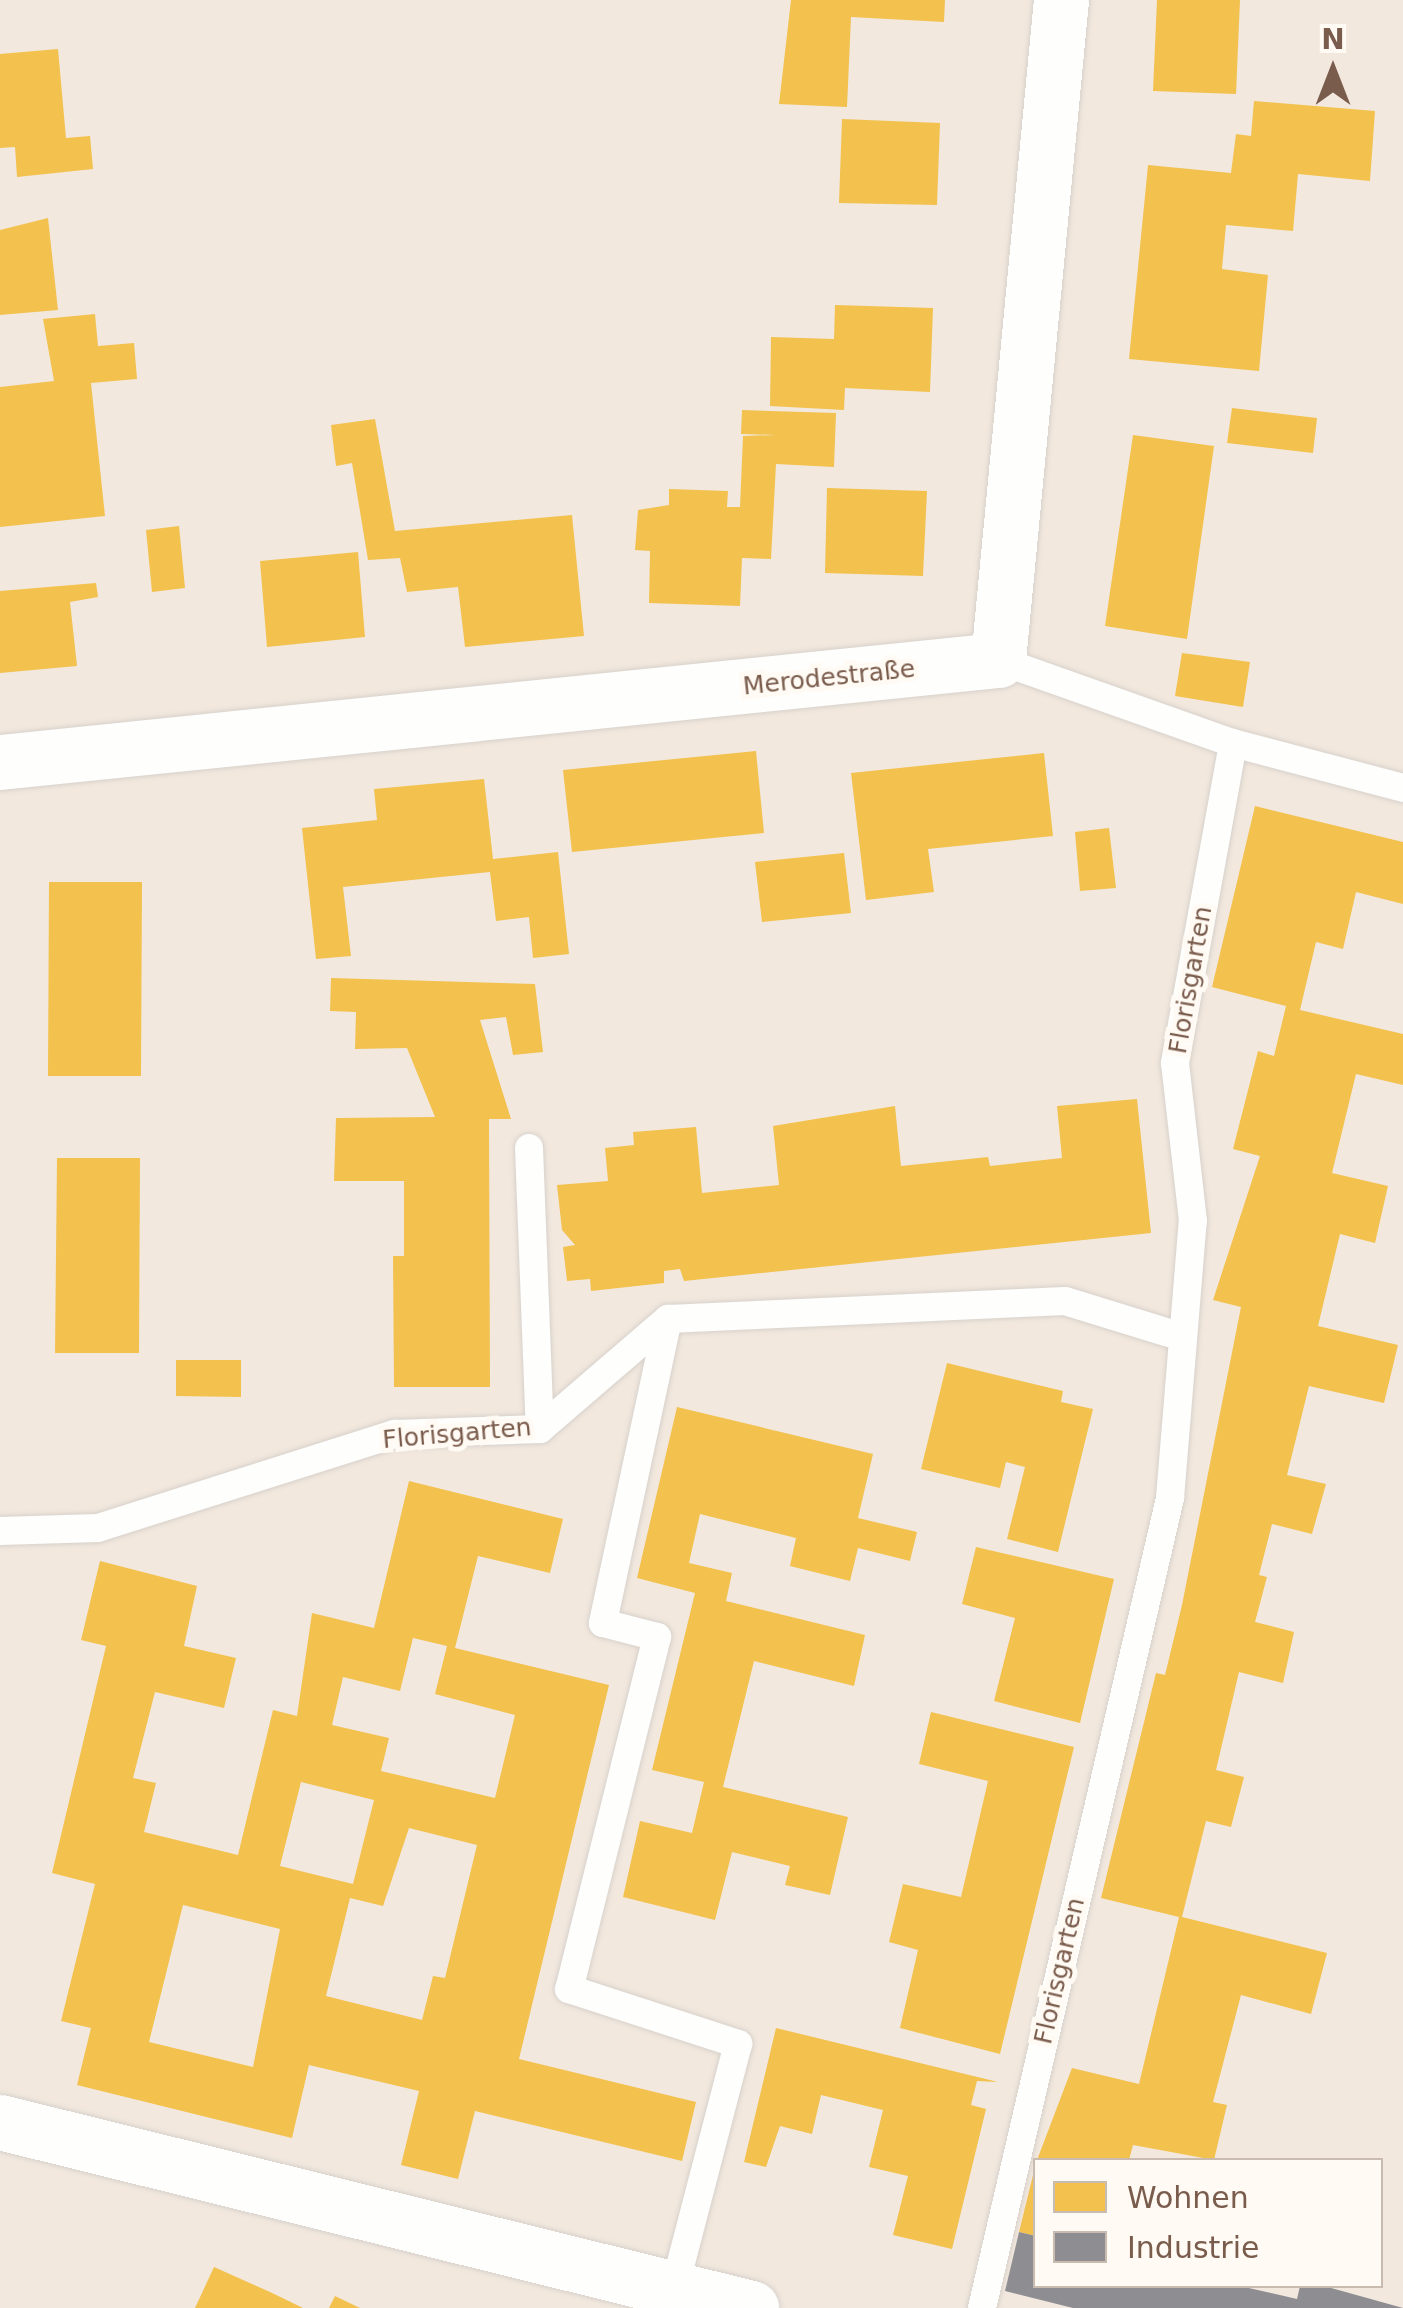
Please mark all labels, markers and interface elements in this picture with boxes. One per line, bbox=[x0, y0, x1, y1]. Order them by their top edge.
north arrow bbox=[1283, 20, 1383, 120]
text: N bbox=[1321, 23, 1345, 56]
street label: Merodestraße bbox=[742, 654, 916, 702]
street label: Florisgarten bbox=[1163, 904, 1219, 1056]
street label: Florisgarten bbox=[381, 1413, 533, 1455]
street label: Florisgarten bbox=[1029, 1895, 1091, 2047]
legend bbox=[1033, 2158, 1383, 2288]
text: Wohnen bbox=[1127, 2180, 1249, 2215]
text: Industrie bbox=[1127, 2230, 1259, 2265]

